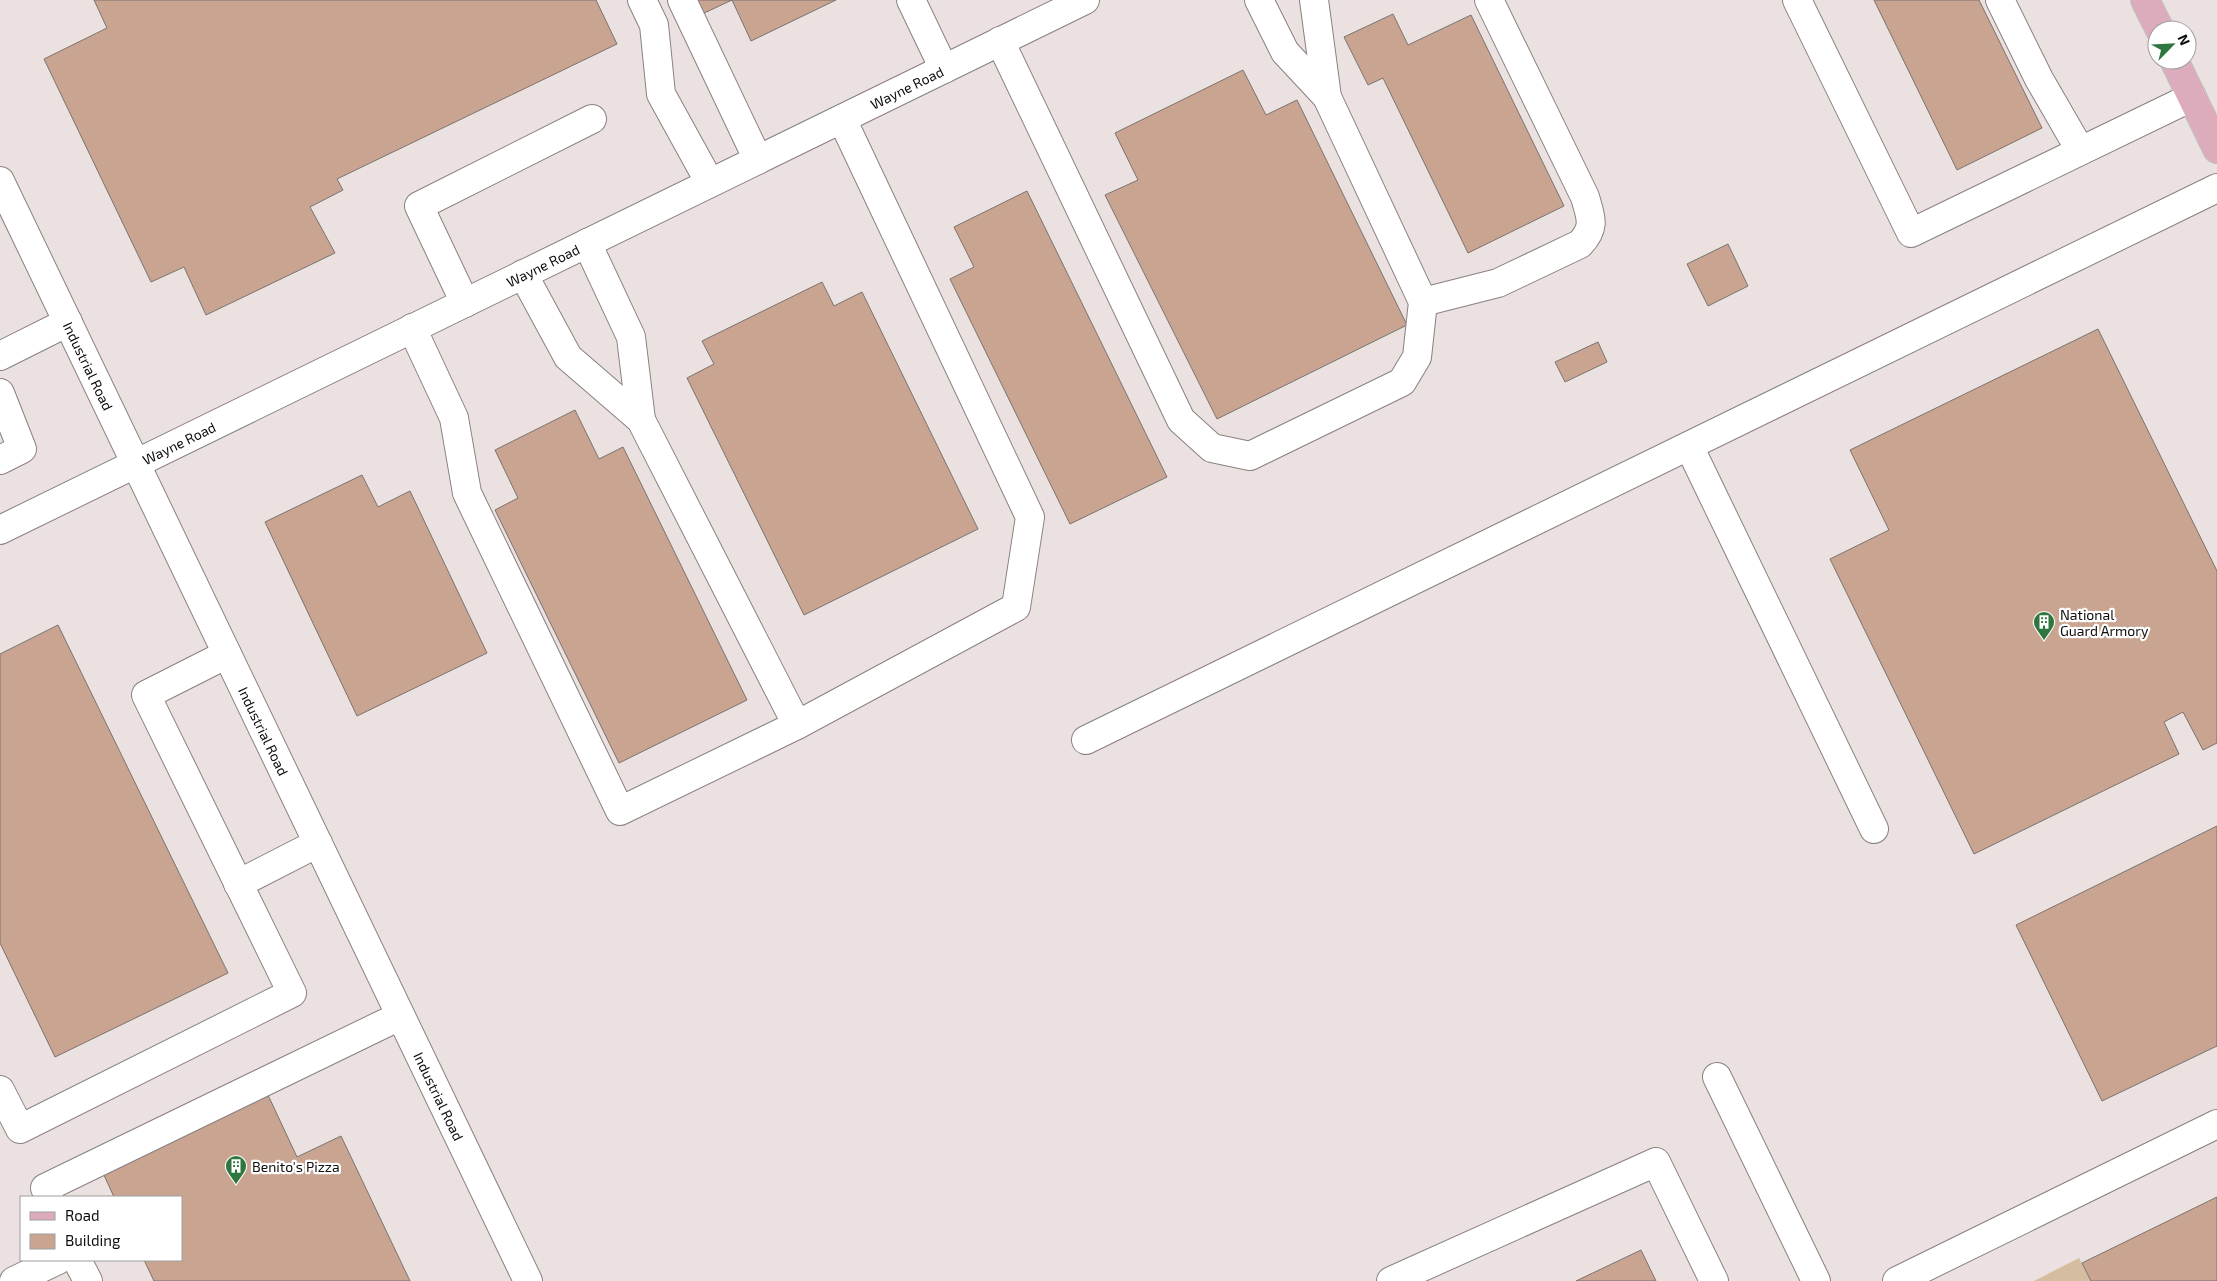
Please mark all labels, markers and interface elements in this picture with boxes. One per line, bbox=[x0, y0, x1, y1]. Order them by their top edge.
north arrow bbox=[2147, 20, 2197, 70]
text: N bbox=[2175, 31, 2194, 48]
street label: Wayne Road bbox=[867, 62, 946, 112]
street label: Wayne Road bbox=[503, 240, 582, 290]
street label: Industrial Road bbox=[60, 319, 117, 413]
street label: Wayne Road bbox=[139, 418, 218, 468]
place label: National Guard Armory bbox=[2060, 606, 2149, 639]
building icon: National Guard Armory bbox=[2032, 610, 2056, 641]
street label: Industrial Road bbox=[235, 684, 292, 778]
street label: Industrial Road bbox=[411, 1049, 468, 1143]
building icon: Benito's Pizza bbox=[224, 1154, 248, 1185]
place label: Benito's Pizza bbox=[252, 1158, 340, 1175]
legend bbox=[20, 1196, 182, 1261]
text: Road bbox=[65, 1206, 100, 1224]
text: Building bbox=[65, 1231, 121, 1249]

